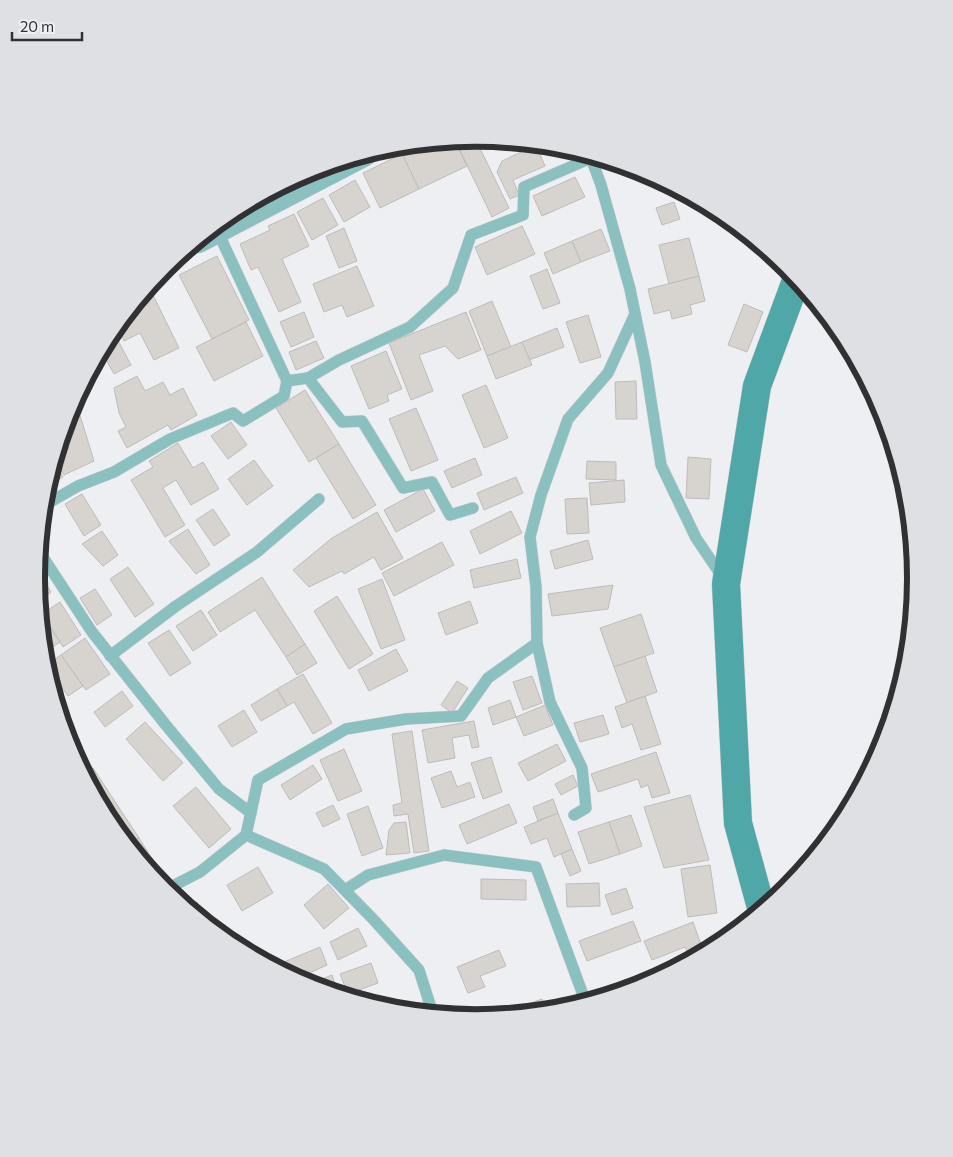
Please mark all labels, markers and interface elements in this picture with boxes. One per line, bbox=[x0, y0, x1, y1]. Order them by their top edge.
scale bar bbox=[12, 10, 82, 42]
text: 20 m bbox=[20, 17, 54, 35]

